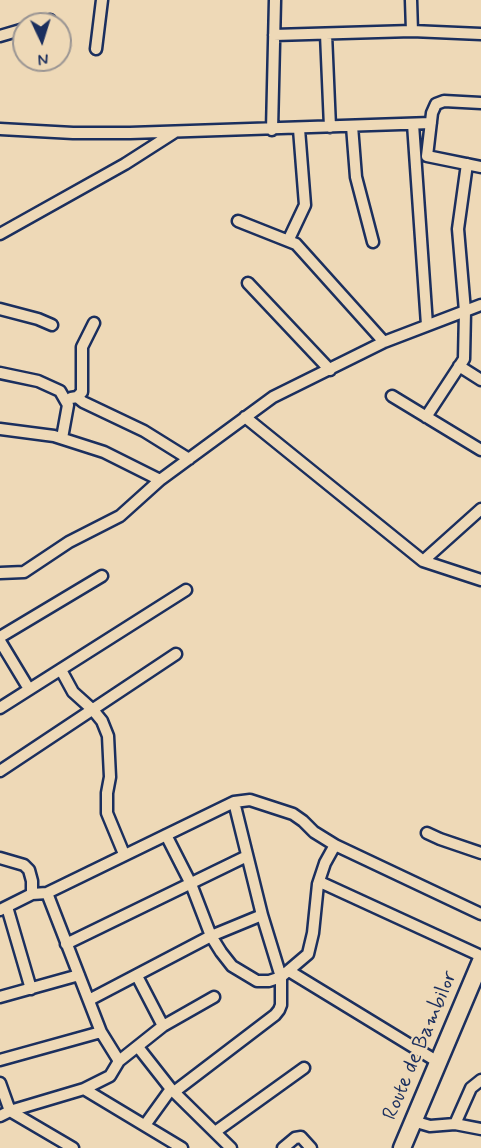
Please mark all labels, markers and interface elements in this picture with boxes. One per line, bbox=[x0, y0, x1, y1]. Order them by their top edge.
north arrow bbox=[12, 12, 72, 72]
text: N bbox=[37, 48, 49, 69]
street label: Route de Bambilor bbox=[378, 968, 464, 1124]

